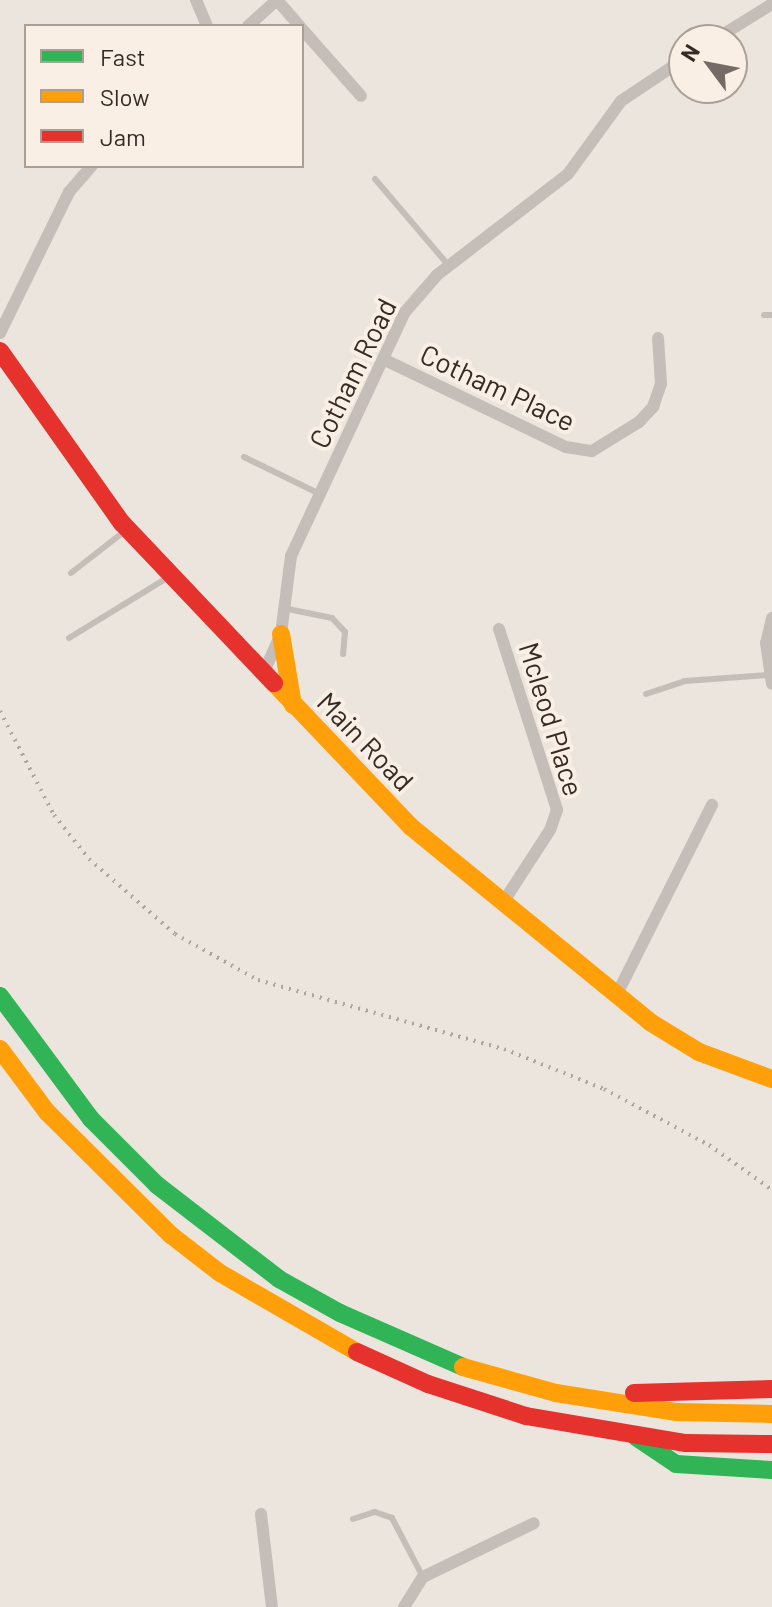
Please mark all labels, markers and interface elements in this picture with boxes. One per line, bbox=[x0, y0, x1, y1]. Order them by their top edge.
legend bbox=[24, 24, 304, 168]
north arrow bbox=[668, 24, 748, 104]
text: N bbox=[674, 39, 704, 65]
text: Fast bbox=[100, 42, 145, 71]
text: Slow bbox=[100, 82, 149, 111]
text: Jam bbox=[100, 122, 146, 151]
street label: Cotham Road bbox=[301, 293, 403, 453]
street label: Cotham Place bbox=[415, 336, 581, 438]
street label: Mcleod Place bbox=[513, 638, 591, 800]
street label: Main Road bbox=[311, 685, 421, 797]

